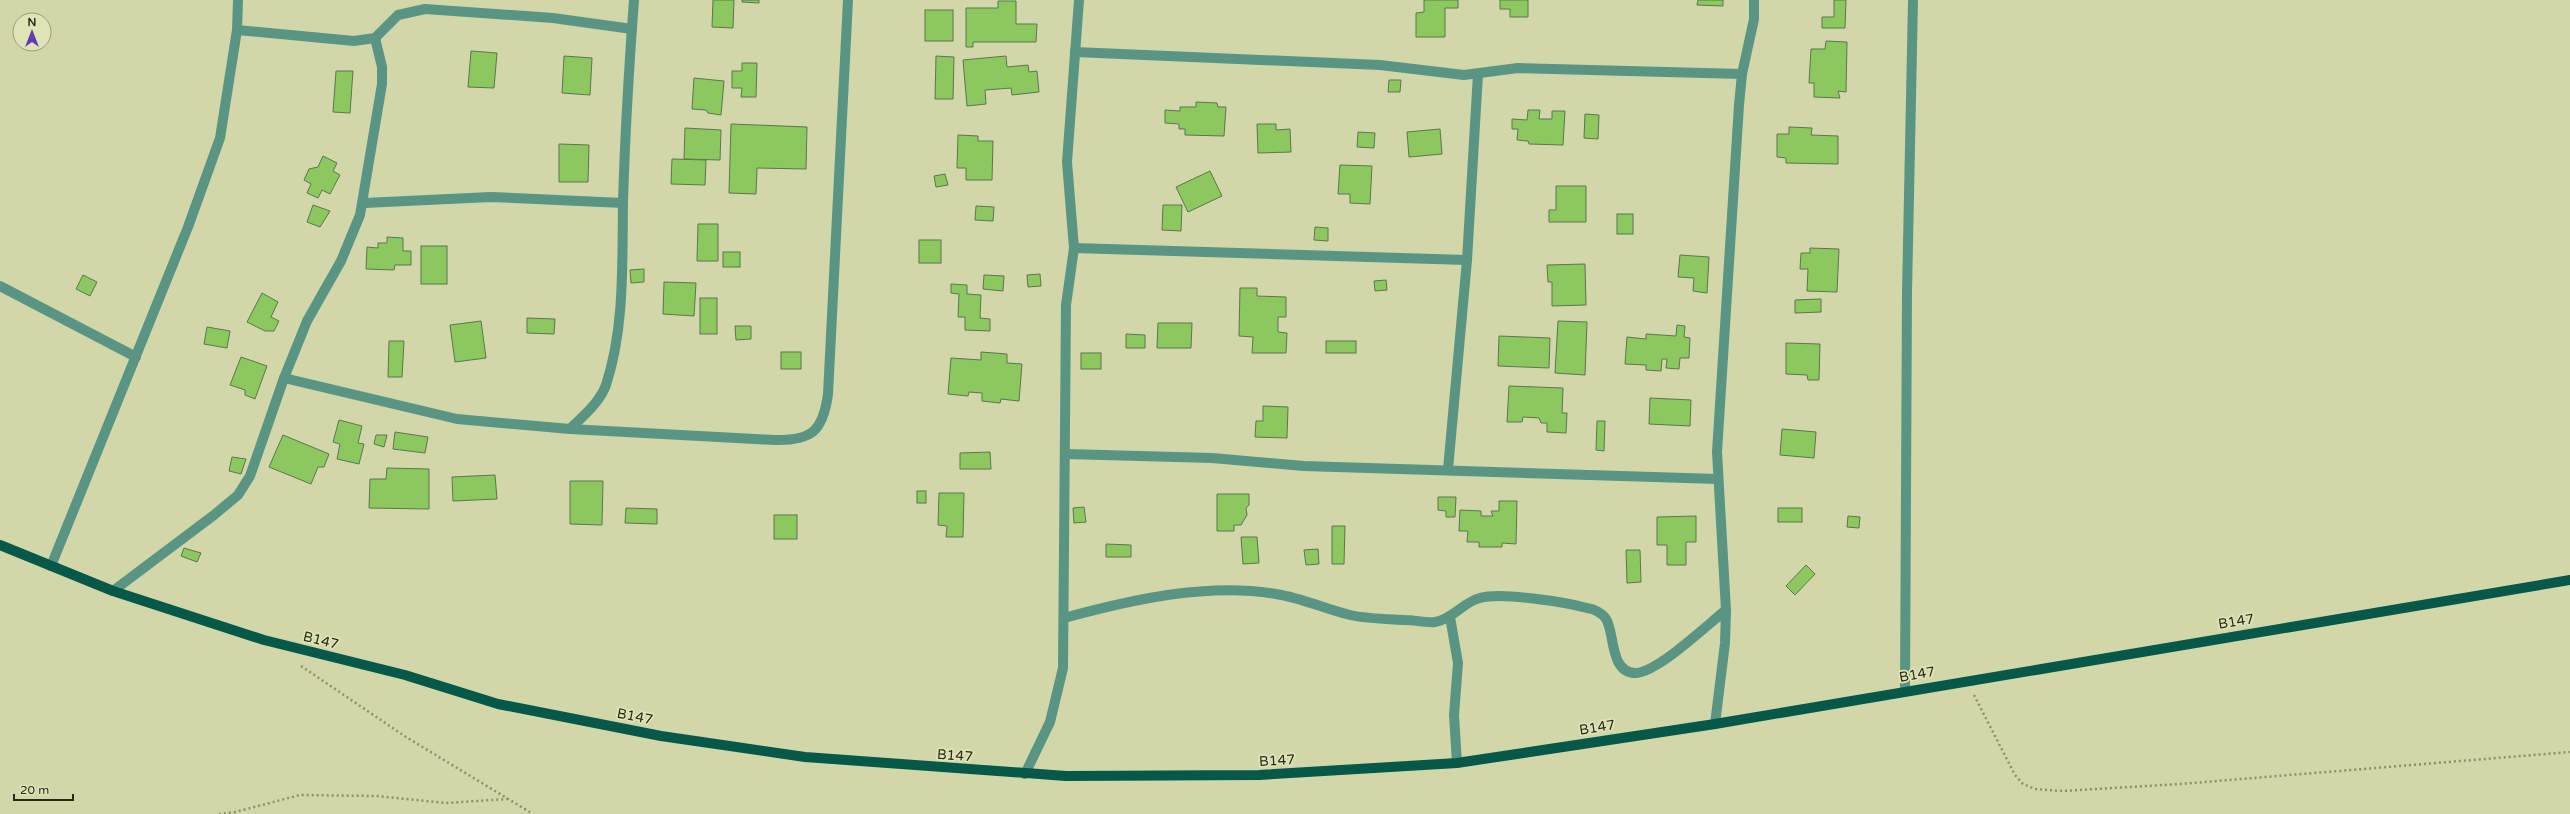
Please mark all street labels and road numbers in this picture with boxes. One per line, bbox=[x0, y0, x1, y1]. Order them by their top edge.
street label: B147 bbox=[2217, 610, 2255, 633]
street label: B147 bbox=[301, 628, 340, 653]
street label: B147 bbox=[1898, 663, 1936, 686]
street label: B147 bbox=[616, 705, 654, 728]
street label: B147 bbox=[1578, 716, 1616, 739]
street label: B147 bbox=[936, 746, 974, 765]
street label: B147 bbox=[1259, 751, 1295, 770]

